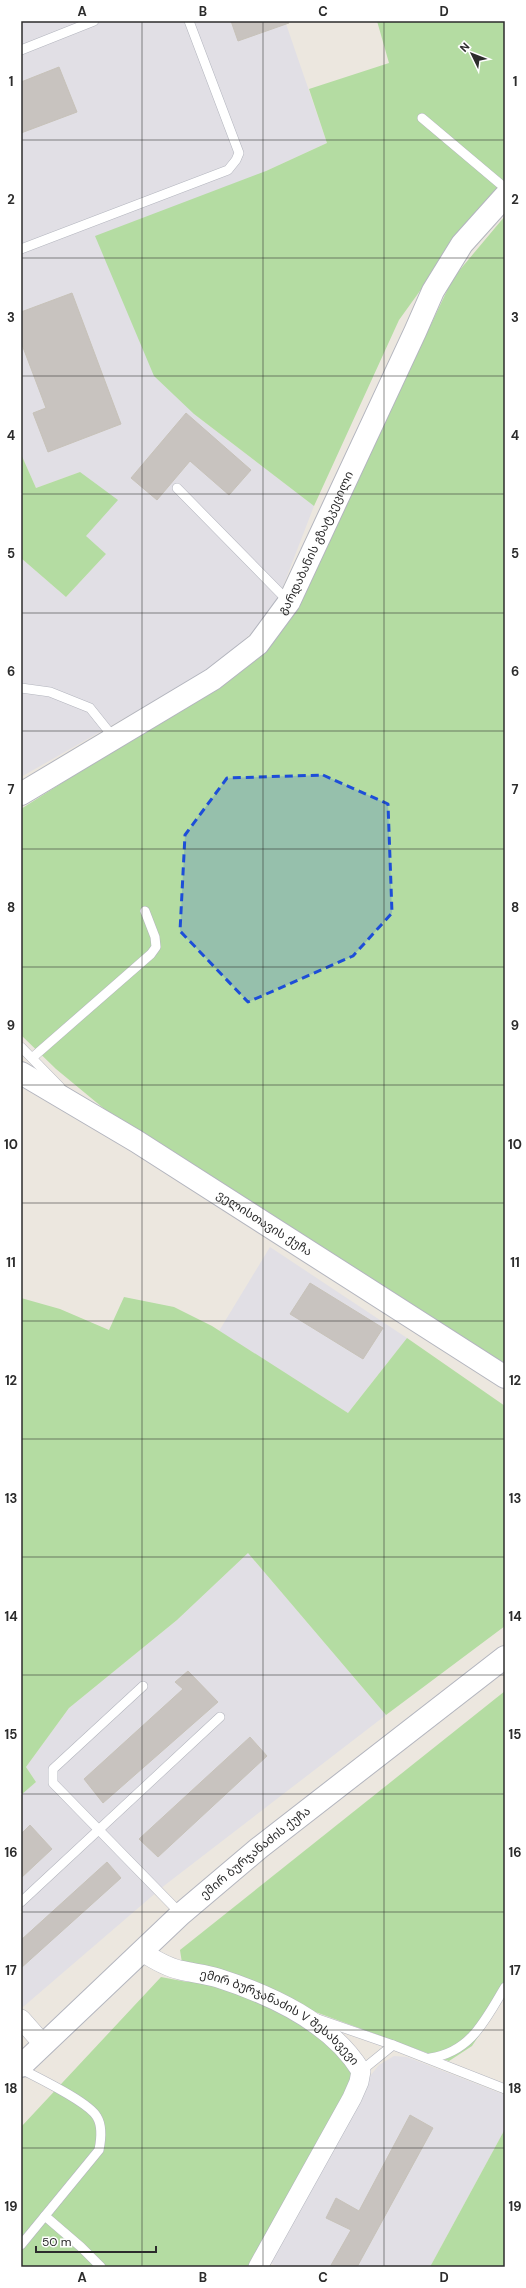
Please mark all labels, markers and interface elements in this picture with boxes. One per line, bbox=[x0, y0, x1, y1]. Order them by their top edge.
text: A bbox=[77, 3, 87, 20]
text: B bbox=[199, 3, 207, 20]
text: C bbox=[318, 3, 328, 20]
text: D bbox=[439, 3, 449, 20]
north arrow bbox=[452, 34, 492, 74]
text: N bbox=[457, 39, 473, 55]
text: 1 bbox=[9, 73, 13, 90]
text: 1 bbox=[513, 73, 517, 90]
text: 2 bbox=[7, 191, 15, 208]
text: 2 bbox=[511, 191, 519, 208]
text: 3 bbox=[7, 309, 15, 326]
text: 3 bbox=[511, 309, 519, 326]
text: 4 bbox=[7, 427, 15, 444]
text: 4 bbox=[511, 427, 519, 444]
street label: გარდაბანის გზატკეცილი bbox=[274, 468, 357, 618]
text: 5 bbox=[7, 545, 15, 562]
text: 5 bbox=[511, 545, 519, 562]
text: 6 bbox=[7, 663, 15, 680]
text: 6 bbox=[511, 663, 519, 680]
text: 7 bbox=[8, 781, 15, 798]
text: 7 bbox=[512, 781, 519, 798]
text: 8 bbox=[7, 899, 15, 916]
text: 8 bbox=[511, 899, 519, 916]
text: 9 bbox=[7, 1017, 15, 1034]
text: 9 bbox=[511, 1017, 519, 1034]
text: 10 bbox=[4, 1136, 18, 1153]
text: 10 bbox=[508, 1136, 522, 1153]
street label: ველისთავის ქუჩა bbox=[214, 1187, 315, 1260]
text: 11 bbox=[6, 1254, 16, 1271]
text: 11 bbox=[510, 1254, 520, 1271]
text: 12 bbox=[5, 1372, 17, 1389]
text: 12 bbox=[509, 1372, 521, 1389]
text: 13 bbox=[5, 1490, 17, 1507]
text: 13 bbox=[509, 1490, 521, 1507]
text: 14 bbox=[4, 1608, 18, 1625]
text: 14 bbox=[508, 1608, 522, 1625]
text: 15 bbox=[5, 1726, 17, 1743]
text: 15 bbox=[509, 1726, 521, 1743]
street label: ემირ ბურჯანაძის ქუჩა bbox=[197, 1803, 314, 1902]
text: 16 bbox=[5, 1844, 17, 1861]
text: 16 bbox=[509, 1844, 521, 1861]
text: 17 bbox=[5, 1962, 17, 1979]
text: 17 bbox=[509, 1962, 521, 1979]
street label: ემირ ბურჯანაძის V შესახვევი bbox=[199, 1966, 363, 2069]
text: 18 bbox=[5, 2080, 17, 2097]
text: 18 bbox=[509, 2080, 521, 2097]
text: 19 bbox=[5, 2198, 18, 2215]
text: 19 bbox=[509, 2198, 522, 2215]
scale bar bbox=[36, 2228, 156, 2254]
text: 50 m bbox=[42, 2234, 71, 2250]
text: A bbox=[77, 2269, 87, 2286]
text: B bbox=[199, 2269, 207, 2286]
text: C bbox=[318, 2269, 328, 2286]
text: D bbox=[439, 2269, 449, 2286]

